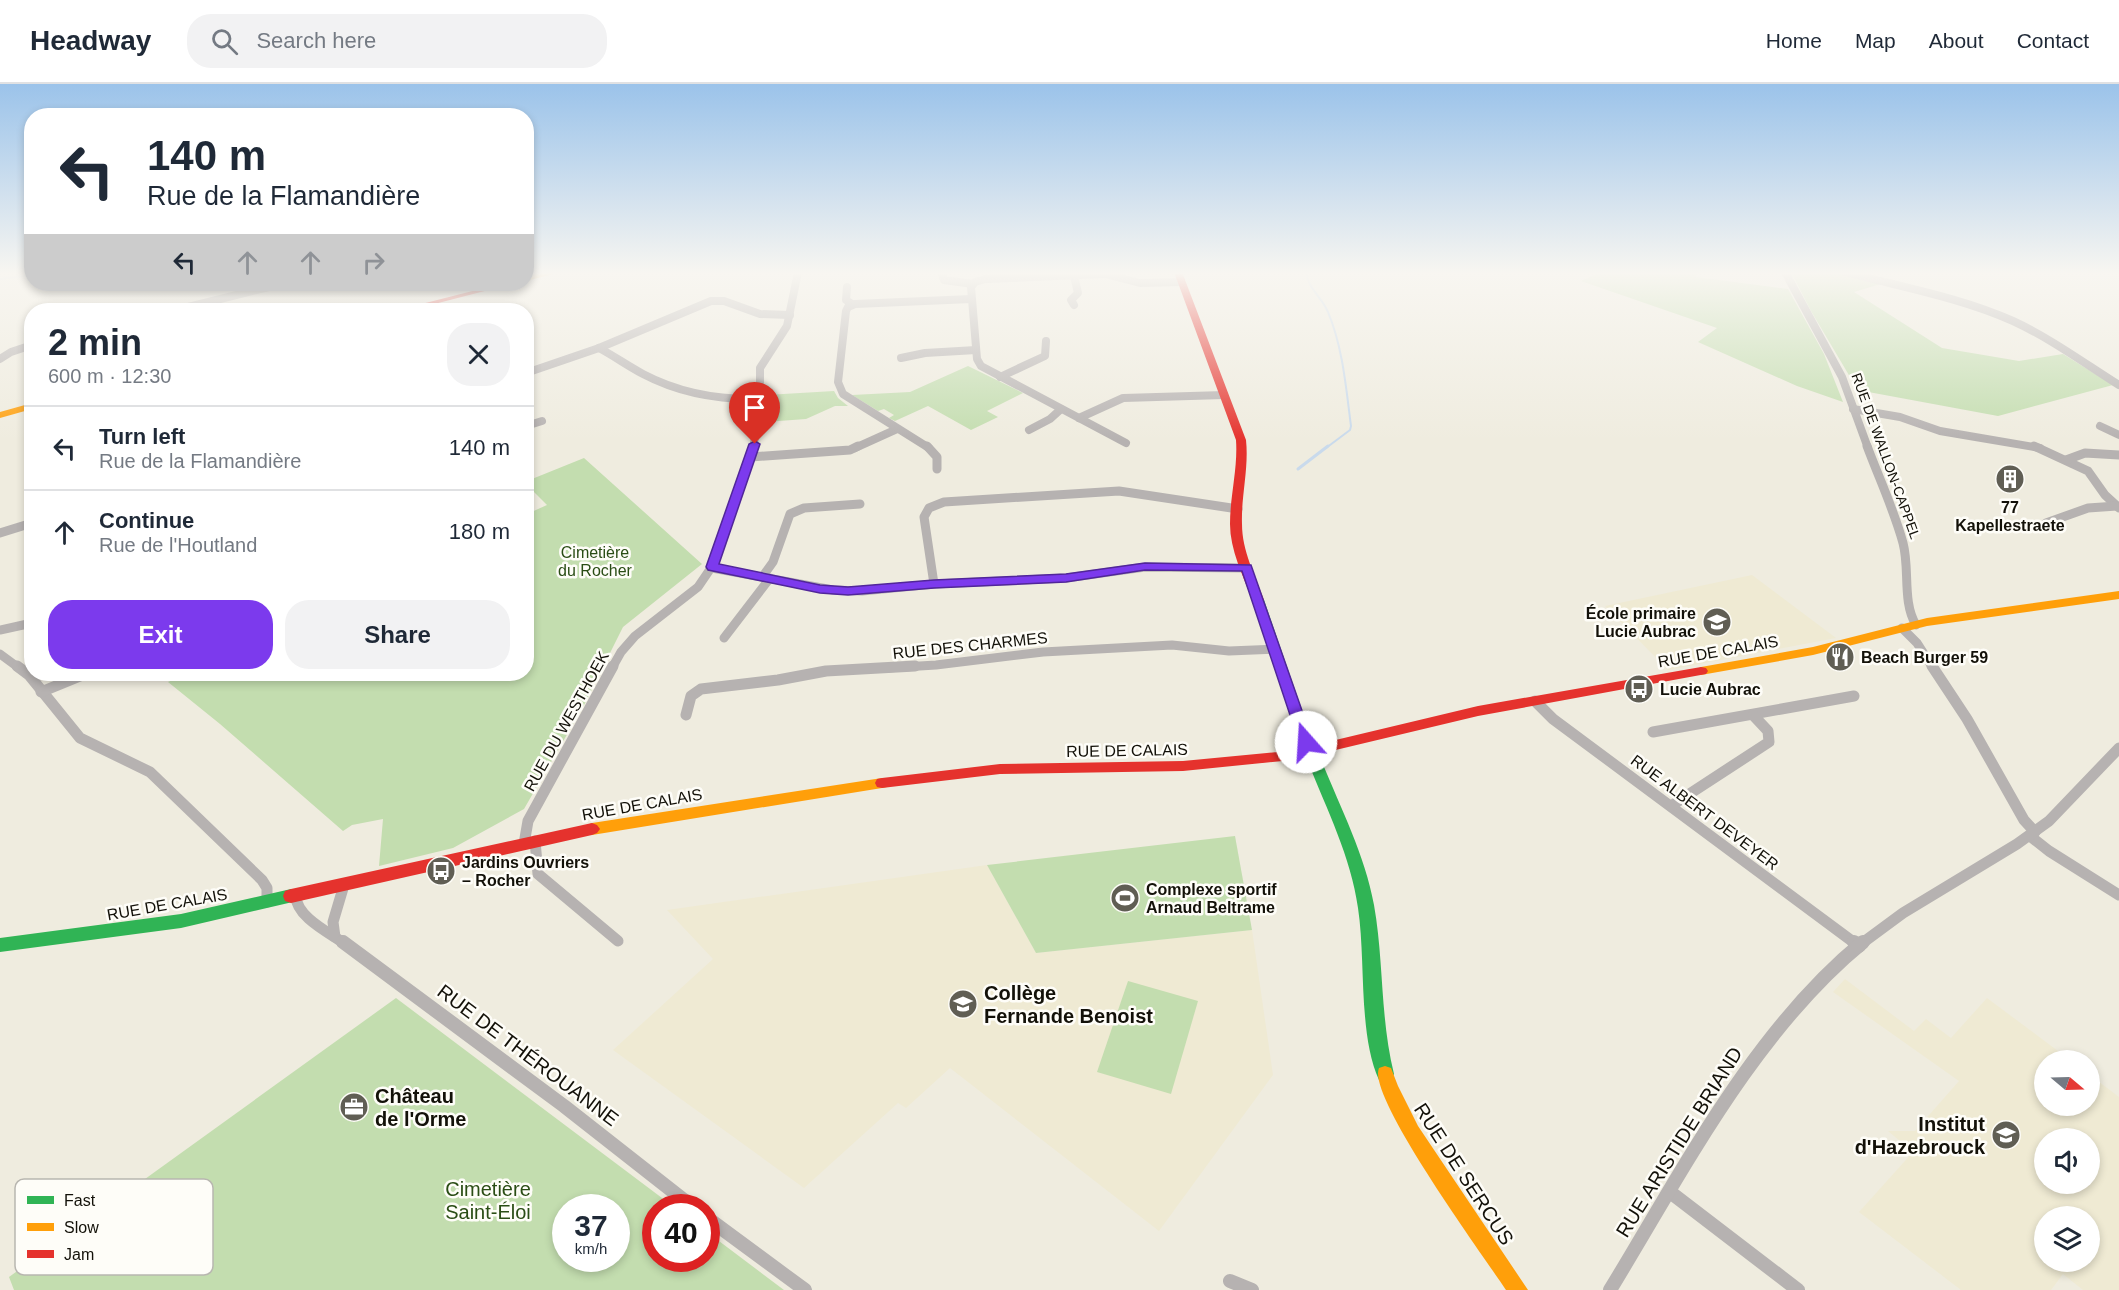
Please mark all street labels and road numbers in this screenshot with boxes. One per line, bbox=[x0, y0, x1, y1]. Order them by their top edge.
street label: RUE DE WALLON-CAPPEL bbox=[1849, 371, 1924, 541]
street label: RUE DES CHARMES bbox=[892, 629, 1048, 662]
street label: RUE DE CALAIS bbox=[1657, 633, 1780, 670]
street label: RUE DU WESTHOEK bbox=[521, 648, 612, 794]
street label: RUE DE CALAIS bbox=[1066, 741, 1188, 760]
street label: RUE ALBERT DEVEYER bbox=[1628, 751, 1782, 873]
street label: RUE DE CALAIS bbox=[581, 786, 704, 823]
street label: RUE DE CALAIS bbox=[106, 886, 229, 923]
street label: RUE DE THÉROUANNE bbox=[433, 980, 623, 1130]
street label: RUE ARISTIDE BRIAND bbox=[1611, 1043, 1747, 1241]
street label: RUE DE SERCUS bbox=[1410, 1099, 1518, 1249]

